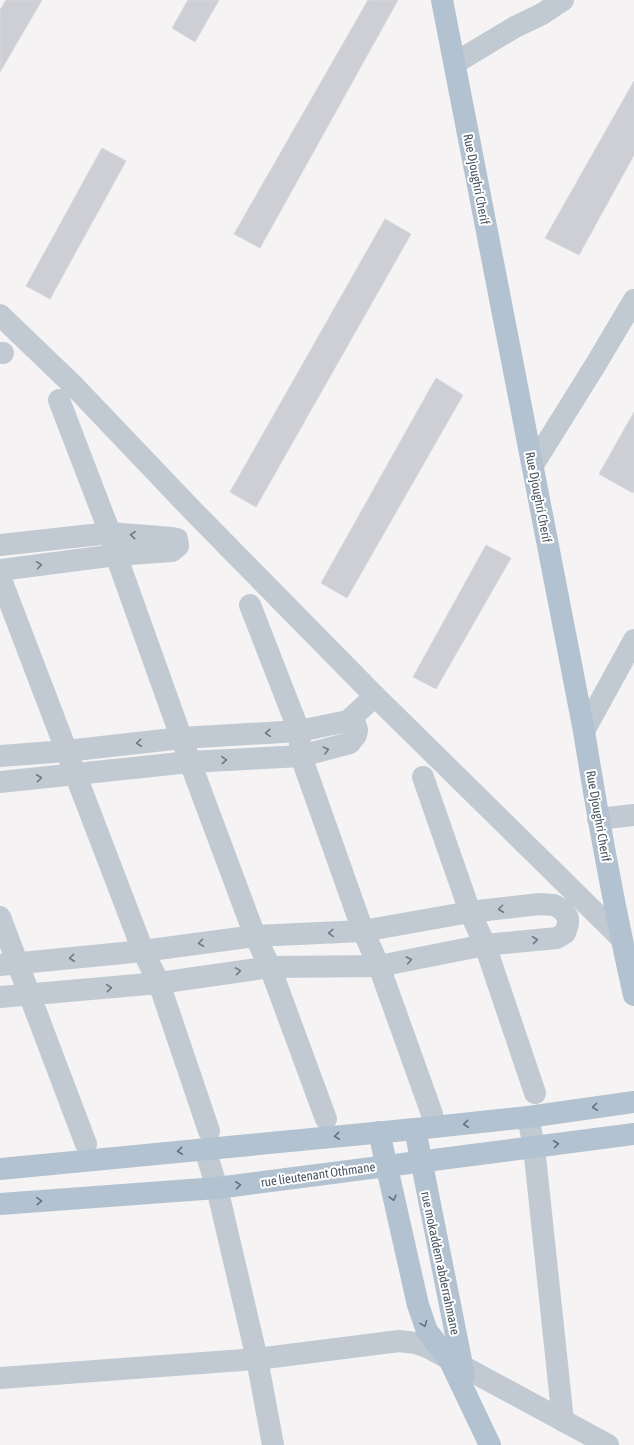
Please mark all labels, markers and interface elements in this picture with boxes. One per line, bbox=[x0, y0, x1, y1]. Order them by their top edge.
street label: Rue Djoughri Cherif bbox=[460, 132, 493, 226]
street label: Rue Djoughri Cherif bbox=[522, 450, 555, 544]
one-way arrow bbox=[130, 530, 136, 539]
one-way arrow bbox=[36, 561, 42, 570]
one-way arrow bbox=[265, 728, 271, 737]
one-way arrow bbox=[136, 738, 142, 747]
one-way arrow bbox=[322, 746, 329, 754]
one-way arrow bbox=[221, 756, 227, 764]
street label: Rue Djoughri Cherif bbox=[583, 769, 614, 863]
one-way arrow bbox=[36, 774, 42, 783]
one-way arrow bbox=[498, 904, 504, 913]
one-way arrow bbox=[328, 928, 334, 937]
one-way arrow bbox=[532, 936, 538, 945]
one-way arrow bbox=[198, 938, 204, 947]
one-way arrow bbox=[69, 953, 75, 962]
one-way arrow bbox=[405, 957, 412, 965]
one-way arrow bbox=[234, 967, 241, 976]
one-way arrow bbox=[106, 983, 112, 992]
one-way arrow bbox=[592, 1102, 598, 1111]
one-way arrow bbox=[463, 1119, 470, 1128]
one-way arrow bbox=[334, 1132, 340, 1141]
one-way arrow bbox=[553, 1140, 559, 1149]
one-way arrow bbox=[177, 1147, 183, 1156]
street label: rue lieutenant Othmane bbox=[260, 1159, 376, 1190]
one-way arrow bbox=[235, 1181, 241, 1190]
street label: rue mokaddem abderrahmane bbox=[418, 1190, 463, 1336]
one-way arrow bbox=[389, 1194, 397, 1201]
one-way arrow bbox=[36, 1196, 42, 1205]
one-way arrow bbox=[420, 1320, 428, 1327]

